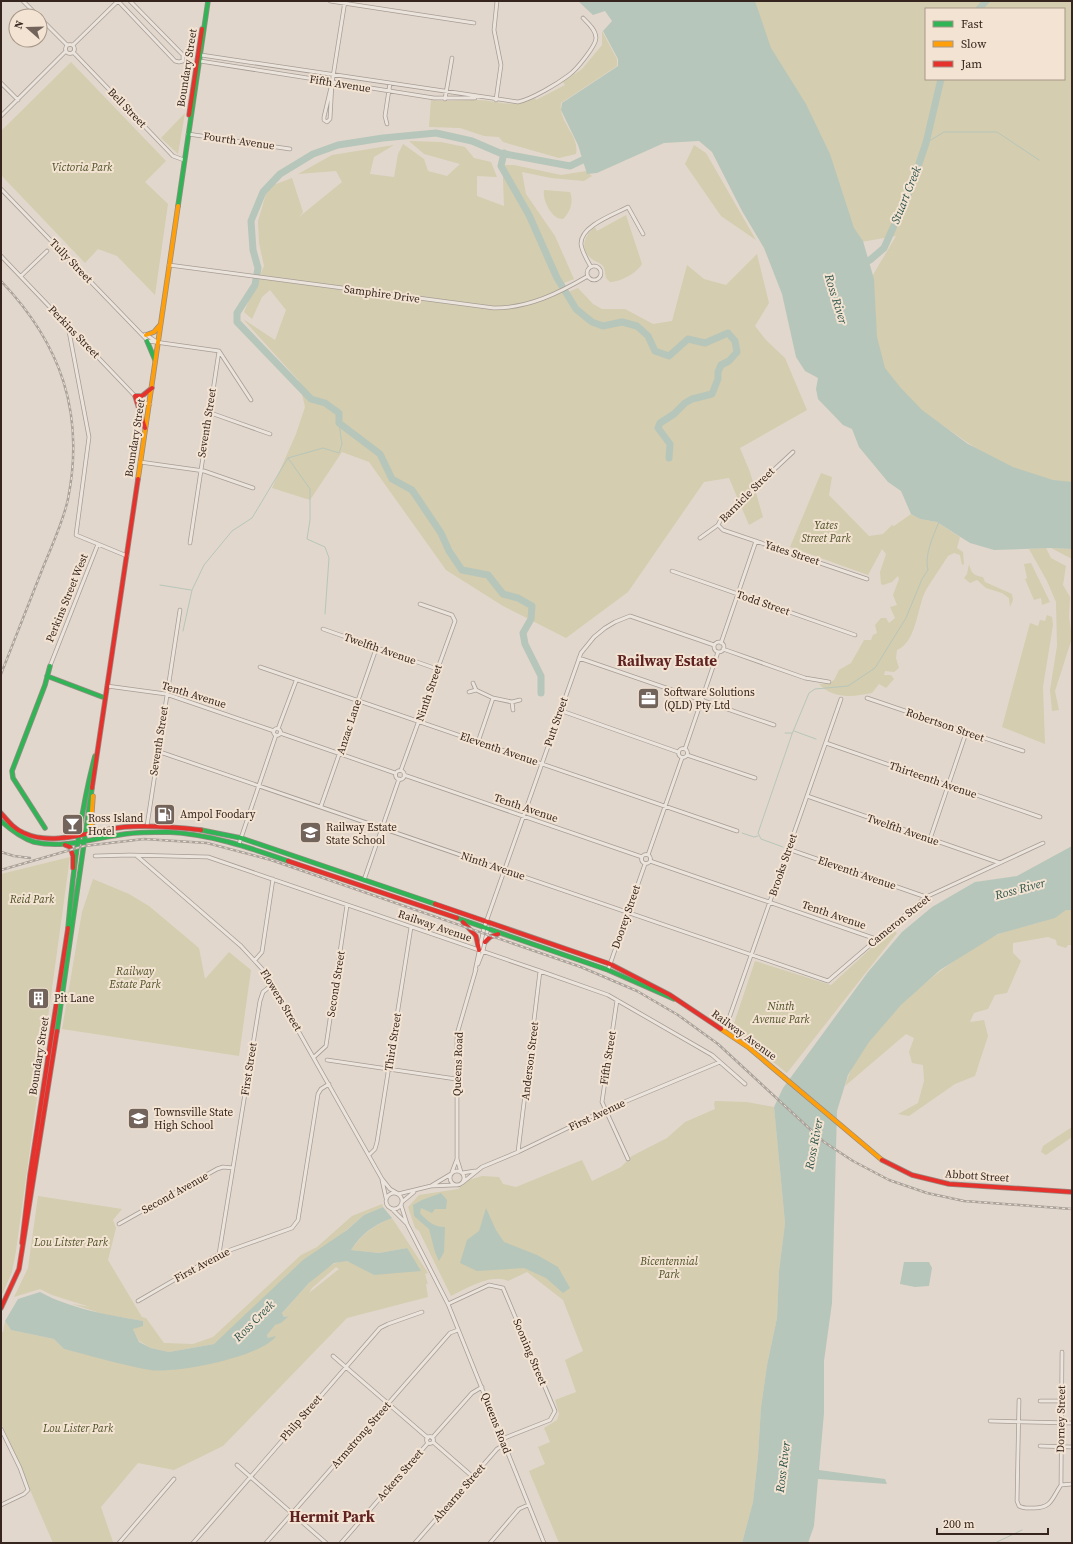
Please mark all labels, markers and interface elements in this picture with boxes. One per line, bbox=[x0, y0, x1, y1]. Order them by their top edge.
north arrow bbox=[8, 8, 48, 48]
legend bbox=[925, 8, 1065, 80]
text: Fast bbox=[961, 16, 983, 32]
text: N bbox=[11, 18, 27, 31]
street label: Boundary Street bbox=[173, 27, 201, 108]
text: Slow bbox=[961, 36, 987, 52]
text: Jam bbox=[960, 56, 982, 72]
street label: Fifth Avenue bbox=[308, 72, 372, 96]
street label: Bell Street bbox=[104, 85, 150, 131]
street label: Fourth Avenue bbox=[202, 129, 276, 153]
park label: Victoria Park bbox=[52, 160, 113, 175]
water label: Stuart Creek bbox=[887, 163, 925, 226]
street label: Tully Street bbox=[46, 236, 96, 287]
water label: Ross River bbox=[821, 271, 852, 327]
street label: Samphire Drive bbox=[343, 281, 421, 307]
street label: Perkins Street bbox=[45, 302, 103, 362]
street label: Seventh Street bbox=[194, 387, 220, 459]
street label: Boundary Street bbox=[121, 397, 149, 478]
street label: Barnicle Street bbox=[716, 464, 778, 526]
park label: Yates Street Park bbox=[801, 518, 851, 546]
street label: Yates Street bbox=[763, 537, 822, 569]
street label: Perkins Street West bbox=[42, 551, 92, 644]
street label: Todd Street bbox=[734, 587, 792, 619]
street label: Twelfth Avenue bbox=[342, 630, 419, 669]
district label: Railway Estate bbox=[617, 650, 717, 671]
street label: Ninth Street bbox=[412, 662, 446, 723]
street label: Tenth Avenue bbox=[160, 678, 229, 712]
office icon: Software Solutions (QLD) Pty Ltd bbox=[636, 685, 662, 711]
place label: Software Solutions (QLD) Pty Ltd bbox=[664, 685, 755, 713]
street label: Putt Street bbox=[541, 695, 572, 749]
street label: Anzac Lane bbox=[333, 697, 365, 756]
street label: Seventh Street bbox=[146, 705, 172, 777]
street label: Robertson Street bbox=[904, 705, 987, 746]
street label: Eleventh Avenue bbox=[458, 729, 540, 770]
street label: Thirteenth Avenue bbox=[887, 758, 979, 802]
street label: Tenth Avenue bbox=[492, 790, 560, 826]
fuel station icon: Ampol Foodary bbox=[151, 801, 177, 827]
place label: Ampol Foodary bbox=[180, 807, 256, 822]
bar icon: Ross Island Hotel bbox=[59, 811, 85, 837]
place label: Ross Island Hotel bbox=[88, 811, 144, 839]
street label: Twelfth Avenue bbox=[865, 811, 942, 850]
school or university icon: Railway Estate State School bbox=[298, 820, 324, 846]
place label: Railway Estate State School bbox=[326, 820, 397, 848]
street label: Brooks Street bbox=[765, 831, 801, 898]
street label: Ninth Avenue bbox=[459, 848, 527, 884]
street label: Eleventh Avenue bbox=[816, 853, 898, 894]
water label: Ross River bbox=[992, 874, 1048, 904]
street label: Doorey Street bbox=[608, 883, 644, 951]
street label: Cameron Street bbox=[865, 891, 934, 951]
park label: Reid Park bbox=[9, 892, 55, 907]
street label: Tenth Avenue bbox=[800, 897, 868, 933]
street label: Railway Avenue bbox=[396, 906, 474, 946]
street label: Second Street bbox=[323, 950, 349, 1018]
park label: Railway Estate Park bbox=[108, 964, 161, 992]
street label: Flowers Street bbox=[257, 966, 306, 1034]
building icon: Pit Lane bbox=[25, 985, 51, 1011]
place label: Pit Lane bbox=[54, 991, 95, 1006]
park label: Ninth Avenue Park bbox=[751, 999, 810, 1027]
street label: Railway Avenue bbox=[708, 1006, 780, 1064]
street label: Third Street bbox=[381, 1012, 405, 1072]
street label: Boundary Street bbox=[25, 1015, 53, 1096]
street label: Anderson Street bbox=[518, 1021, 542, 1101]
street label: Fifth Street bbox=[596, 1030, 620, 1086]
street label: Queens Road bbox=[449, 1031, 467, 1096]
street label: First Street bbox=[237, 1041, 261, 1097]
street label: First Avenue bbox=[566, 1095, 628, 1135]
school or university icon: Townsville State High School bbox=[126, 1105, 152, 1131]
place label: Townsville State High School bbox=[154, 1105, 234, 1133]
water label: Ross River bbox=[801, 1116, 827, 1172]
street label: Abbott Street bbox=[945, 1166, 1010, 1186]
street label: Second Avenue bbox=[139, 1168, 211, 1218]
park label: Lou Litster Park bbox=[33, 1235, 109, 1250]
street label: First Avenue bbox=[172, 1244, 233, 1286]
park label: Bicentennial Park bbox=[639, 1254, 699, 1282]
water label: Ross Creek bbox=[229, 1297, 278, 1346]
street label: Sooning Street bbox=[509, 1316, 551, 1388]
street label: Dorney Street bbox=[1053, 1385, 1069, 1453]
street label: Queens Road bbox=[477, 1390, 515, 1456]
street label: Philp Street bbox=[277, 1391, 326, 1444]
street label: Armstrong Street bbox=[328, 1398, 395, 1472]
park label: Lou Lister Park bbox=[42, 1421, 114, 1436]
water label: Ross River bbox=[772, 1439, 794, 1495]
street label: Ackers Street bbox=[373, 1446, 427, 1504]
street label: Ahearne Street bbox=[429, 1460, 489, 1525]
district label: Hermit Park bbox=[289, 1506, 375, 1527]
scale bar bbox=[937, 1510, 1048, 1536]
text: 200 m bbox=[943, 1516, 975, 1532]

